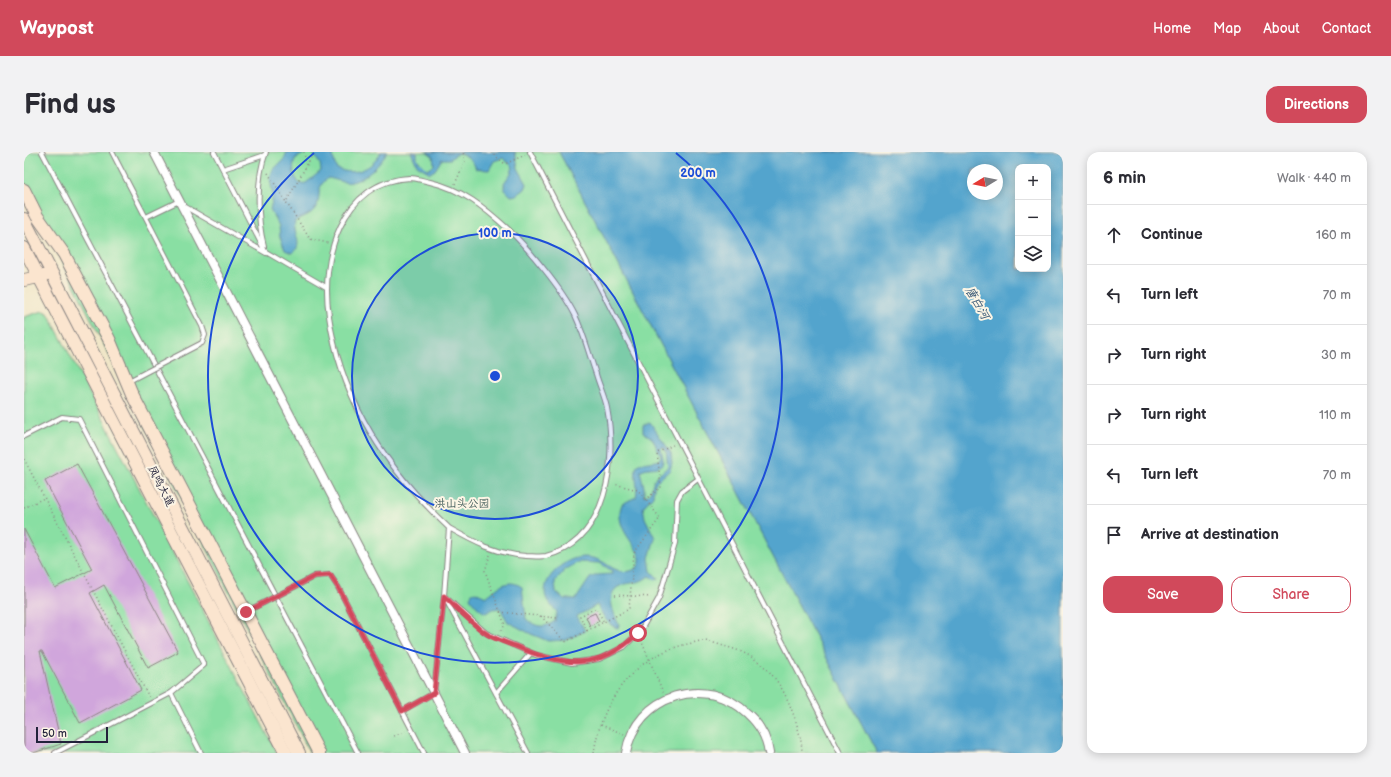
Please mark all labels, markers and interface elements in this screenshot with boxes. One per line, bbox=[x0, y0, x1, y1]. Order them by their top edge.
text: Waypost bbox=[20, 17, 94, 40]
text: Home bbox=[1153, 20, 1191, 37]
text: Map bbox=[1213, 20, 1241, 37]
text: About bbox=[1263, 20, 1300, 37]
text: Contact bbox=[1322, 20, 1371, 37]
button: Directions bbox=[1266, 86, 1367, 123]
text: Find us bbox=[24, 88, 116, 121]
north arrow bbox=[967, 164, 1003, 200]
map controls bbox=[1015, 164, 1051, 272]
button: + bbox=[1015, 164, 1051, 200]
text: 200 m bbox=[680, 166, 716, 181]
text: 6 min bbox=[1103, 168, 1146, 188]
text: Walk · 440 m bbox=[1277, 170, 1351, 186]
button: − bbox=[1015, 200, 1051, 236]
icon: ahead bbox=[1103, 224, 1125, 246]
text: Continue bbox=[1141, 225, 1203, 244]
text: 100 m bbox=[478, 226, 512, 241]
text: 160 m bbox=[1316, 227, 1351, 243]
button: layers bbox=[1015, 236, 1051, 272]
water label: 唐白河 bbox=[962, 284, 993, 324]
icon: left bbox=[1103, 284, 1125, 306]
text: Turn left bbox=[1141, 285, 1198, 304]
text: 70 m bbox=[1323, 287, 1351, 303]
icon: right bbox=[1103, 344, 1125, 366]
text: Turn right bbox=[1141, 345, 1206, 364]
text: 30 m bbox=[1321, 347, 1351, 363]
centre of rings bbox=[488, 369, 502, 383]
icon: right bbox=[1103, 404, 1125, 426]
text: Turn right bbox=[1141, 405, 1206, 424]
text: 110 m bbox=[1319, 407, 1351, 423]
street label: 凤鸣大道 bbox=[145, 463, 177, 509]
icon: left bbox=[1103, 464, 1125, 486]
text: Turn left bbox=[1141, 465, 1198, 484]
text: 70 m bbox=[1323, 467, 1351, 483]
park label: 洪山头公园 bbox=[435, 497, 490, 510]
icon: arrive bbox=[1103, 524, 1125, 546]
text: Arrive at destination bbox=[1141, 525, 1279, 544]
button: Save bbox=[1103, 576, 1223, 613]
button: Share bbox=[1231, 576, 1351, 613]
route end bbox=[237, 603, 255, 621]
route start bbox=[629, 624, 647, 642]
scale bar bbox=[36, 725, 108, 744]
text: 50 m bbox=[42, 727, 67, 740]

